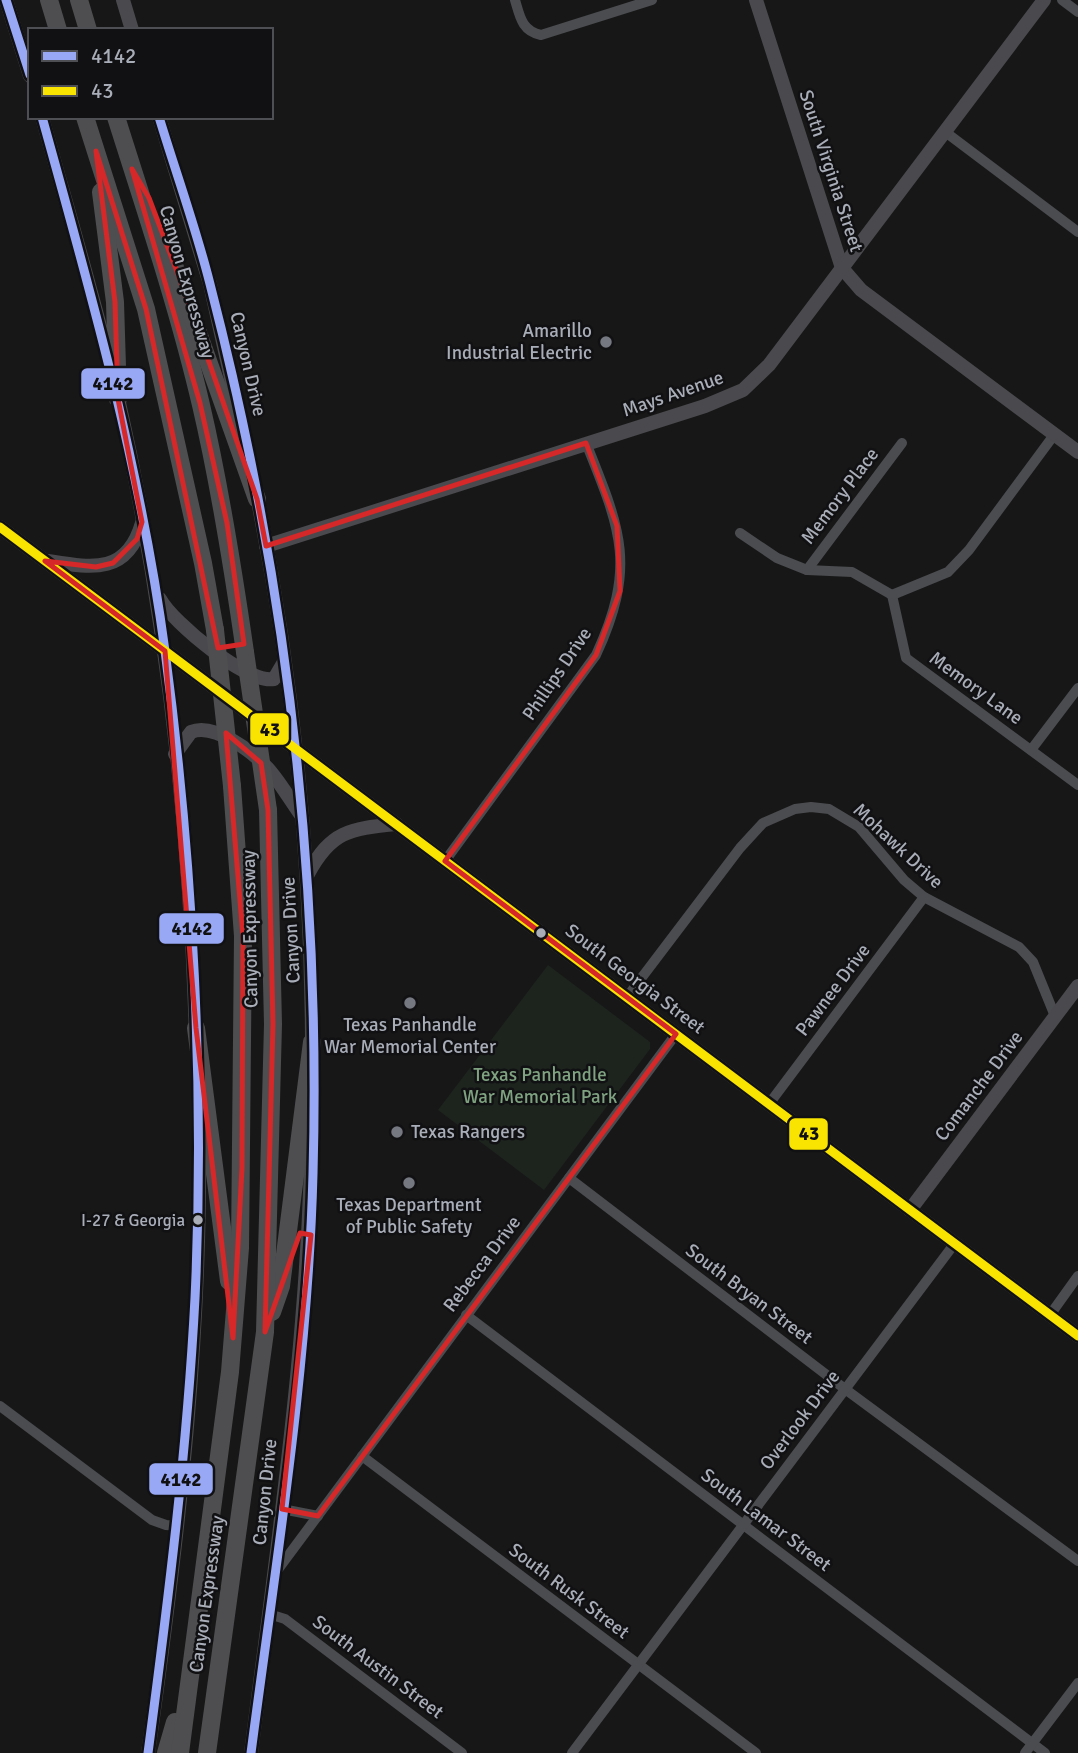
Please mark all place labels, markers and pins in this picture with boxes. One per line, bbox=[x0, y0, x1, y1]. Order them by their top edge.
place label: Amarillo Industrial Electric bbox=[446, 319, 592, 365]
marker: Amarillo Industrial Electric bbox=[598, 334, 614, 350]
unlabelled marker bbox=[534, 926, 548, 940]
marker: Texas Panhandle War Memorial Center bbox=[402, 995, 418, 1011]
place label: Texas Panhandle War Memorial Center bbox=[324, 1013, 496, 1059]
place label: Texas Rangers bbox=[411, 1120, 525, 1144]
marker: Texas Rangers bbox=[389, 1124, 405, 1140]
marker: Texas Department of Public Safety bbox=[401, 1175, 417, 1191]
place label: Texas Department of Public Safety bbox=[336, 1193, 482, 1239]
place label: I-27 & Georgia bbox=[81, 1210, 185, 1231]
marker: I-27 & Georgia bbox=[191, 1213, 205, 1227]

